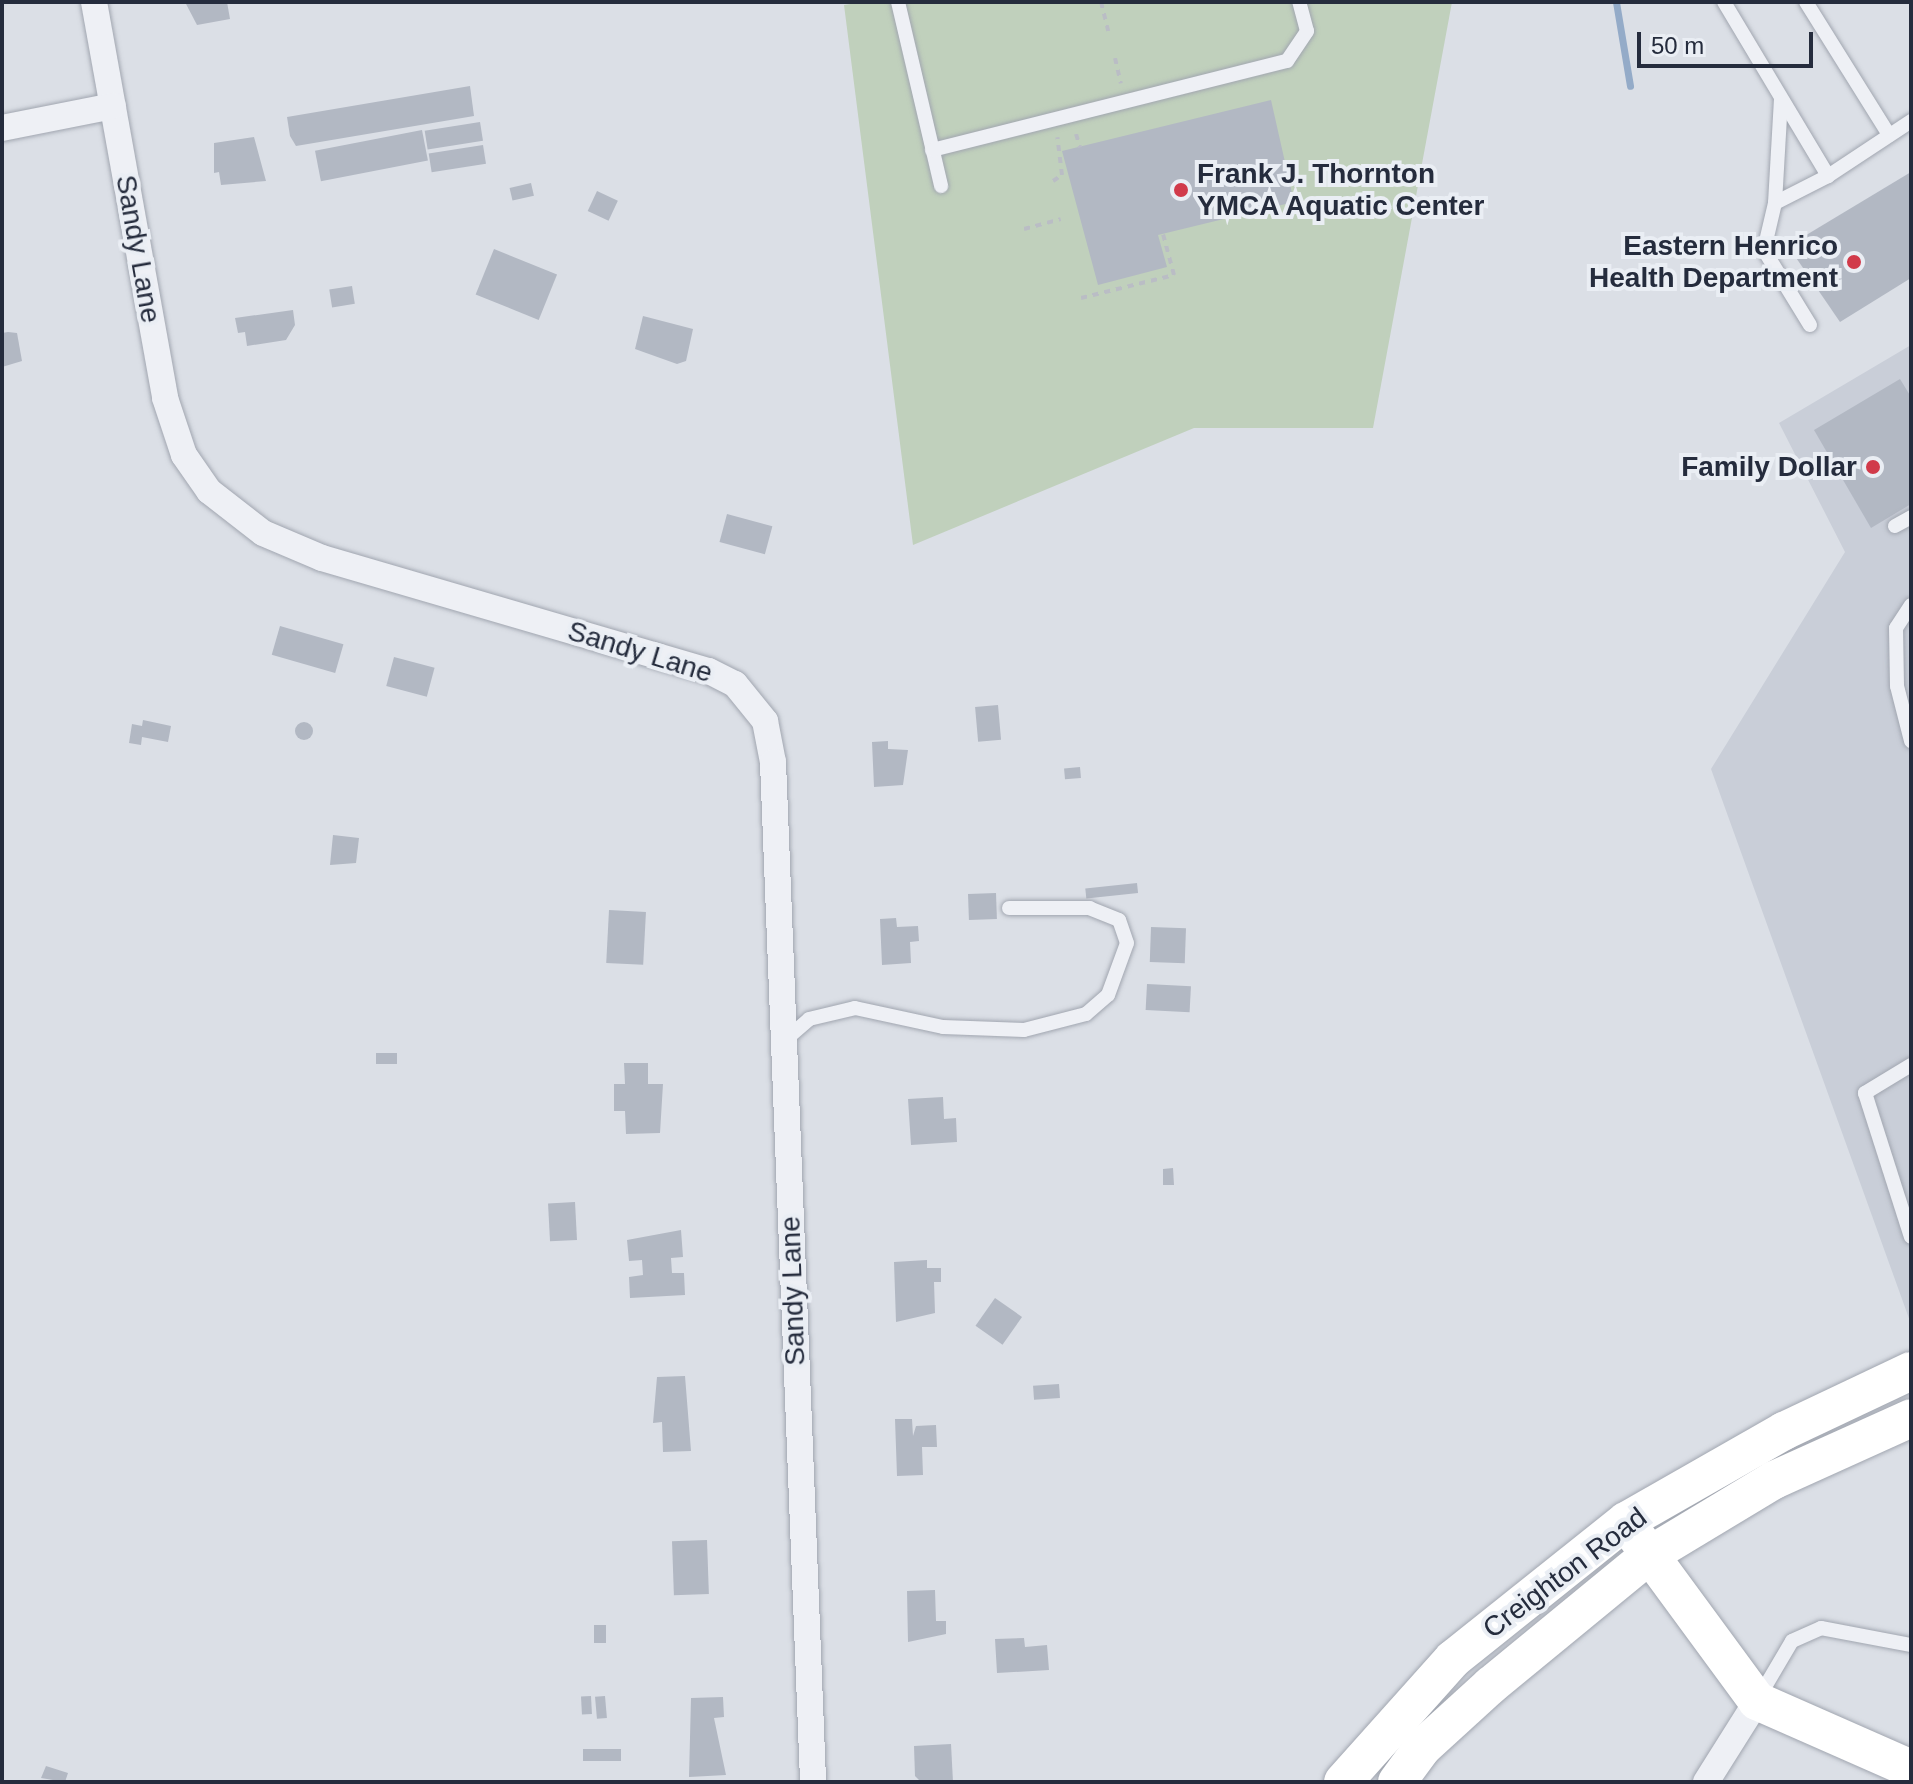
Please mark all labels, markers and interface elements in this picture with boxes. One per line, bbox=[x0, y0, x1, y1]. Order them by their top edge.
scale bar bbox=[1641, 16, 1817, 66]
text: 50 m bbox=[1651, 32, 1704, 59]
place label: Frank J. Thornton YMCA Aquatic Center bbox=[1197, 157, 1486, 223]
street label: Sandy Lane bbox=[108, 172, 168, 326]
marker: Frank J. Thornton YMCA Aquatic Center bbox=[1172, 181, 1190, 199]
place label: Eastern Henrico Health Department bbox=[1589, 229, 1838, 295]
marker: Eastern Henrico Health Department bbox=[1845, 253, 1863, 271]
place label: Family Dollar bbox=[1681, 450, 1857, 484]
marker: Family Dollar bbox=[1864, 458, 1882, 476]
street label: Sandy Lane bbox=[564, 614, 716, 690]
street label: Sandy Lane bbox=[774, 1216, 812, 1366]
street label: Creighton Road bbox=[1477, 1501, 1653, 1645]

